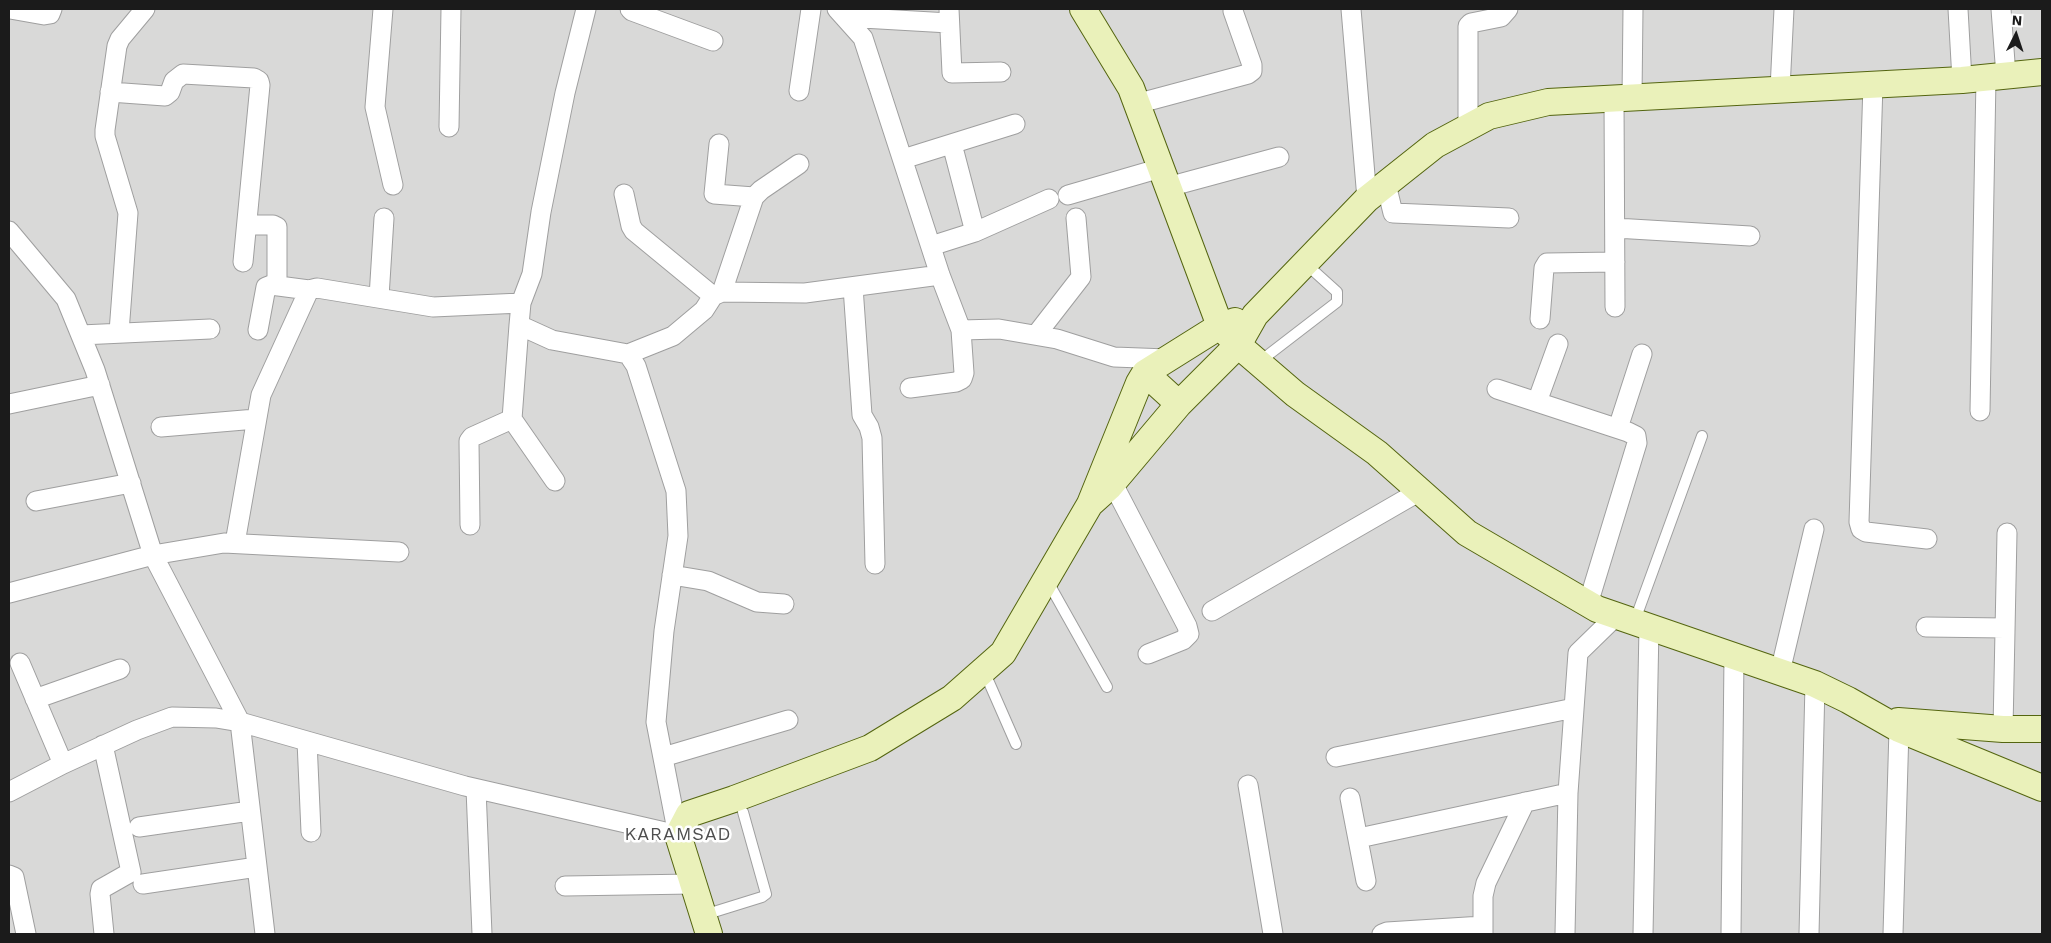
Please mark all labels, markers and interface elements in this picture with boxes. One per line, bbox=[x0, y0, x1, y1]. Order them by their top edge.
north arrow bbox=[1991, 10, 2041, 60]
text: N bbox=[2011, 12, 2023, 28]
district label: KARAMSAD bbox=[623, 824, 733, 846]

